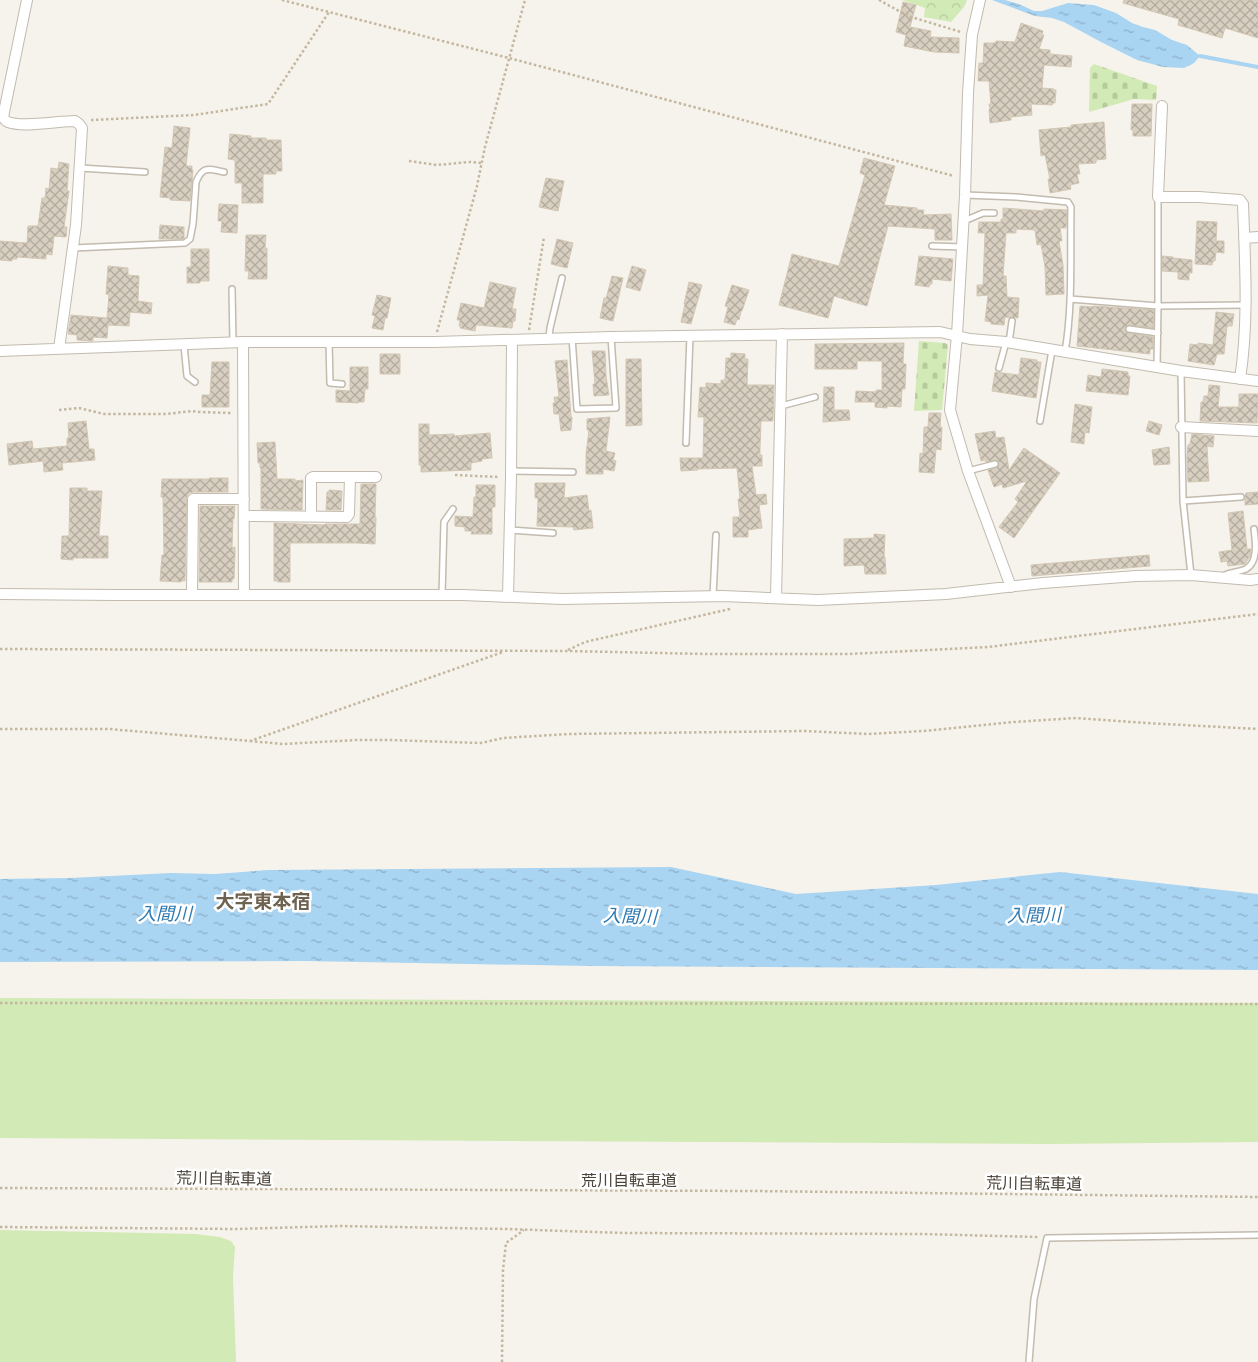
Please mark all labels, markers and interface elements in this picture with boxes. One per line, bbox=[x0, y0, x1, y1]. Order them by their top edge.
district label: 大字東本宿 bbox=[215, 890, 311, 912]
water label: 入間川 bbox=[138, 903, 194, 924]
water label: 入間川 bbox=[1007, 904, 1063, 926]
water label: 入間川 bbox=[603, 905, 659, 928]
street label: 荒川自転車道 bbox=[176, 1168, 272, 1188]
street label: 荒川自転車道 bbox=[581, 1171, 677, 1189]
street label: 荒川自転車道 bbox=[986, 1173, 1082, 1193]

